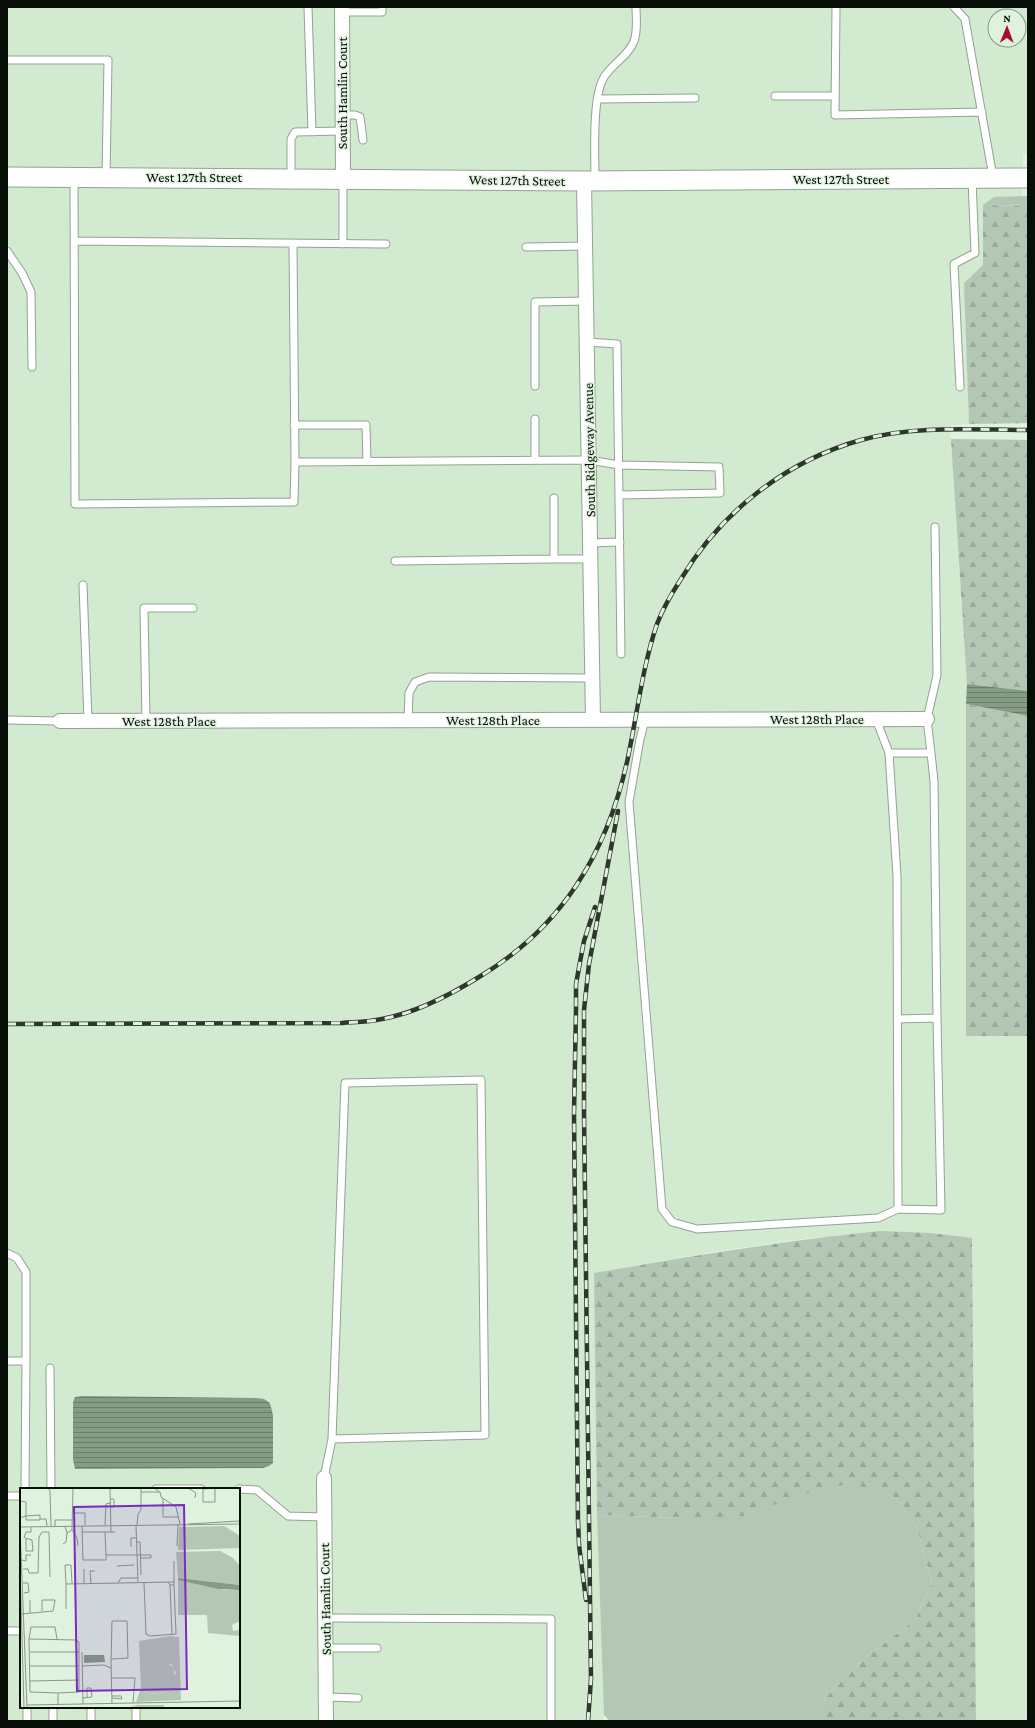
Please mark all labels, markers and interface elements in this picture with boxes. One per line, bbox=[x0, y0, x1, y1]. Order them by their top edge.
north arrow bbox=[987, 8, 1027, 48]
text: N bbox=[1003, 12, 1012, 24]
street label: South Hamlin Court bbox=[334, 37, 350, 149]
street label: West 127th Street bbox=[146, 169, 242, 185]
street label: West 127th Street bbox=[469, 171, 566, 189]
street label: West 127th Street bbox=[793, 171, 889, 187]
street label: South Ridgeway Avenue bbox=[580, 383, 598, 517]
street label: West 128th Place bbox=[770, 711, 864, 727]
street label: West 128th Place bbox=[446, 712, 540, 728]
street label: West 128th Place bbox=[122, 713, 216, 729]
inset map bbox=[20, 1488, 240, 1708]
street label: South Hamlin Court bbox=[316, 1542, 334, 1655]

